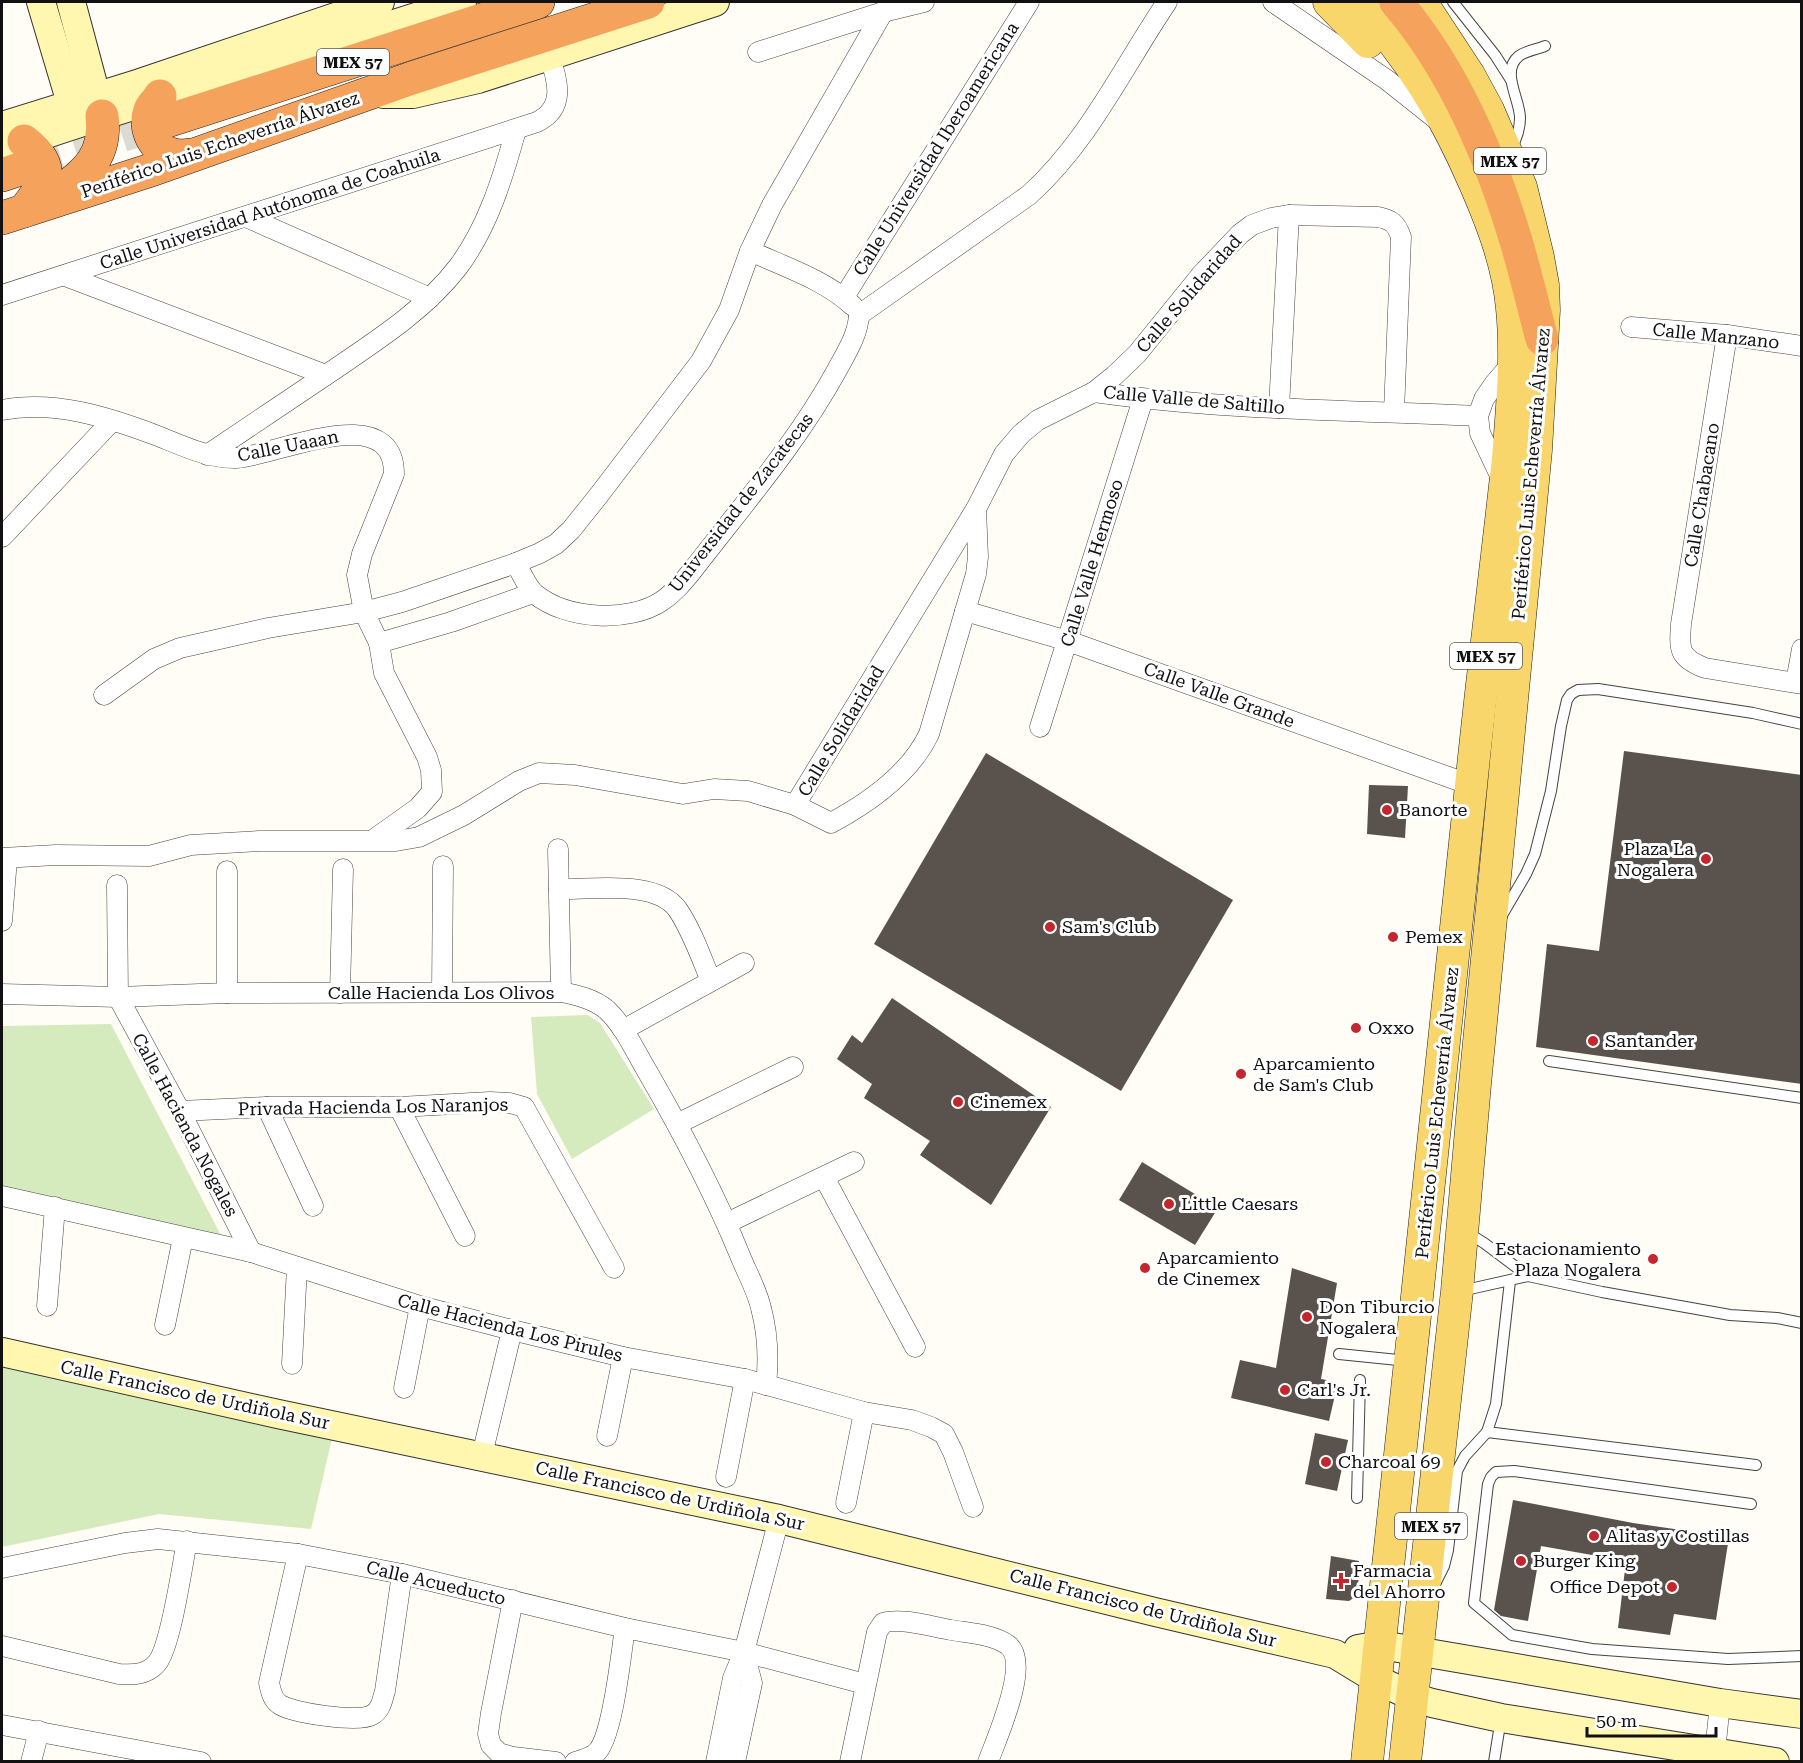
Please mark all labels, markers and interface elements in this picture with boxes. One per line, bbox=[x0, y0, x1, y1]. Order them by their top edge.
street label: Calle Universidad Iberoamericana bbox=[848, 18, 1023, 279]
road number: MEX 57 bbox=[317, 49, 389, 75]
street label: Periférico Luis Echeverría Álvarez bbox=[78, 87, 362, 202]
street label: Calle Universidad Autónoma de Coahuila bbox=[97, 143, 443, 274]
road number: MEX 57 bbox=[1474, 148, 1546, 174]
street label: Calle Solidaridad bbox=[1132, 230, 1246, 357]
street label: Calle Manzano bbox=[1652, 318, 1781, 353]
street label: Periférico Luis Echeverría Álvarez bbox=[1507, 327, 1554, 621]
street label: Calle Valle de Saltillo bbox=[1102, 381, 1286, 418]
street label: Universidad de Zacatecas bbox=[664, 409, 817, 597]
street label: Calle Chabacano bbox=[1680, 421, 1723, 569]
street label: Calle Uaaan bbox=[236, 425, 341, 466]
street label: Calle Valle Hermoso bbox=[1056, 477, 1127, 649]
road number: MEX 57 bbox=[1450, 643, 1522, 669]
street label: Calle Valle Grande bbox=[1141, 657, 1298, 732]
street label: Calle Solidaridad bbox=[793, 661, 888, 800]
place label: Banorte bbox=[1399, 799, 1468, 820]
marker: Banorte bbox=[1380, 803, 1394, 817]
place label: Plaza La Nogalera bbox=[1617, 838, 1694, 880]
marker: Plaza La Nogalera bbox=[1699, 852, 1713, 866]
place label: Sam's Club bbox=[1062, 916, 1157, 937]
marker: Sam's Club bbox=[1043, 920, 1057, 934]
place label: Pemex bbox=[1405, 926, 1463, 947]
marker: Pemex bbox=[1386, 930, 1400, 944]
street label: Periférico Luis Echeverría Álvarez bbox=[1411, 966, 1462, 1260]
street label: Calle Hacienda Los Olivos bbox=[328, 982, 554, 1003]
place label: Oxxo bbox=[1368, 1017, 1414, 1038]
marker: Oxxo bbox=[1349, 1021, 1363, 1035]
street label: Calle Hacienda Nogales bbox=[128, 1029, 243, 1220]
place label: Santander bbox=[1605, 1030, 1694, 1051]
marker: Santander bbox=[1586, 1034, 1600, 1048]
place label: Aparcamiento de Sam's Club bbox=[1253, 1053, 1375, 1095]
marker: Aparcamiento de Sam's Club bbox=[1234, 1067, 1248, 1081]
place label: Cinemex bbox=[970, 1091, 1047, 1112]
street label: Privada Hacienda Los Naranjos bbox=[238, 1094, 508, 1119]
marker: Cinemex bbox=[951, 1095, 965, 1109]
place label: Little Caesars bbox=[1181, 1193, 1298, 1214]
marker: Little Caesars bbox=[1162, 1197, 1176, 1211]
place label: Estacionamiento Plaza Nogalera bbox=[1495, 1238, 1641, 1280]
place label: Aparcamiento de Cinemex bbox=[1157, 1247, 1279, 1289]
marker: Estacionamiento Plaza Nogalera bbox=[1646, 1252, 1660, 1266]
marker: Aparcamiento de Cinemex bbox=[1138, 1261, 1152, 1275]
street label: Calle Hacienda Los Pirules bbox=[395, 1289, 625, 1366]
place label: Don Tiburcio Nogalera bbox=[1319, 1296, 1435, 1338]
marker: Don Tiburcio Nogalera bbox=[1300, 1310, 1314, 1324]
street label: Calle Francisco de Urdiñola Sur bbox=[59, 1356, 331, 1433]
place label: Carl's Jr. bbox=[1297, 1379, 1371, 1400]
marker: Carl's Jr. bbox=[1278, 1383, 1292, 1397]
place label: Charcoal 69 bbox=[1338, 1451, 1440, 1472]
marker: Charcoal 69 bbox=[1319, 1455, 1333, 1469]
street label: Calle Francisco de Urdiñola Sur bbox=[534, 1457, 806, 1534]
road number: MEX 57 bbox=[1395, 1513, 1467, 1539]
place label: Alitas y Costillas bbox=[1606, 1525, 1749, 1546]
marker: Alitas y Costillas bbox=[1587, 1529, 1601, 1543]
place label: Burger King bbox=[1533, 1550, 1636, 1571]
marker: Burger King bbox=[1514, 1554, 1528, 1568]
street label: Calle Acueducto bbox=[364, 1556, 508, 1609]
place label: Farmacia del Ahorro bbox=[1353, 1560, 1446, 1602]
street label: Calle Francisco de Urdiñola Sur bbox=[1007, 1564, 1279, 1651]
marker: Farmacia del Ahorro bbox=[1334, 1574, 1348, 1588]
place label: Office Depot bbox=[1550, 1576, 1660, 1597]
marker: Office Depot bbox=[1665, 1580, 1679, 1594]
scale bar bbox=[1587, 1700, 1716, 1738]
text: 50 m bbox=[1596, 1710, 1637, 1731]

